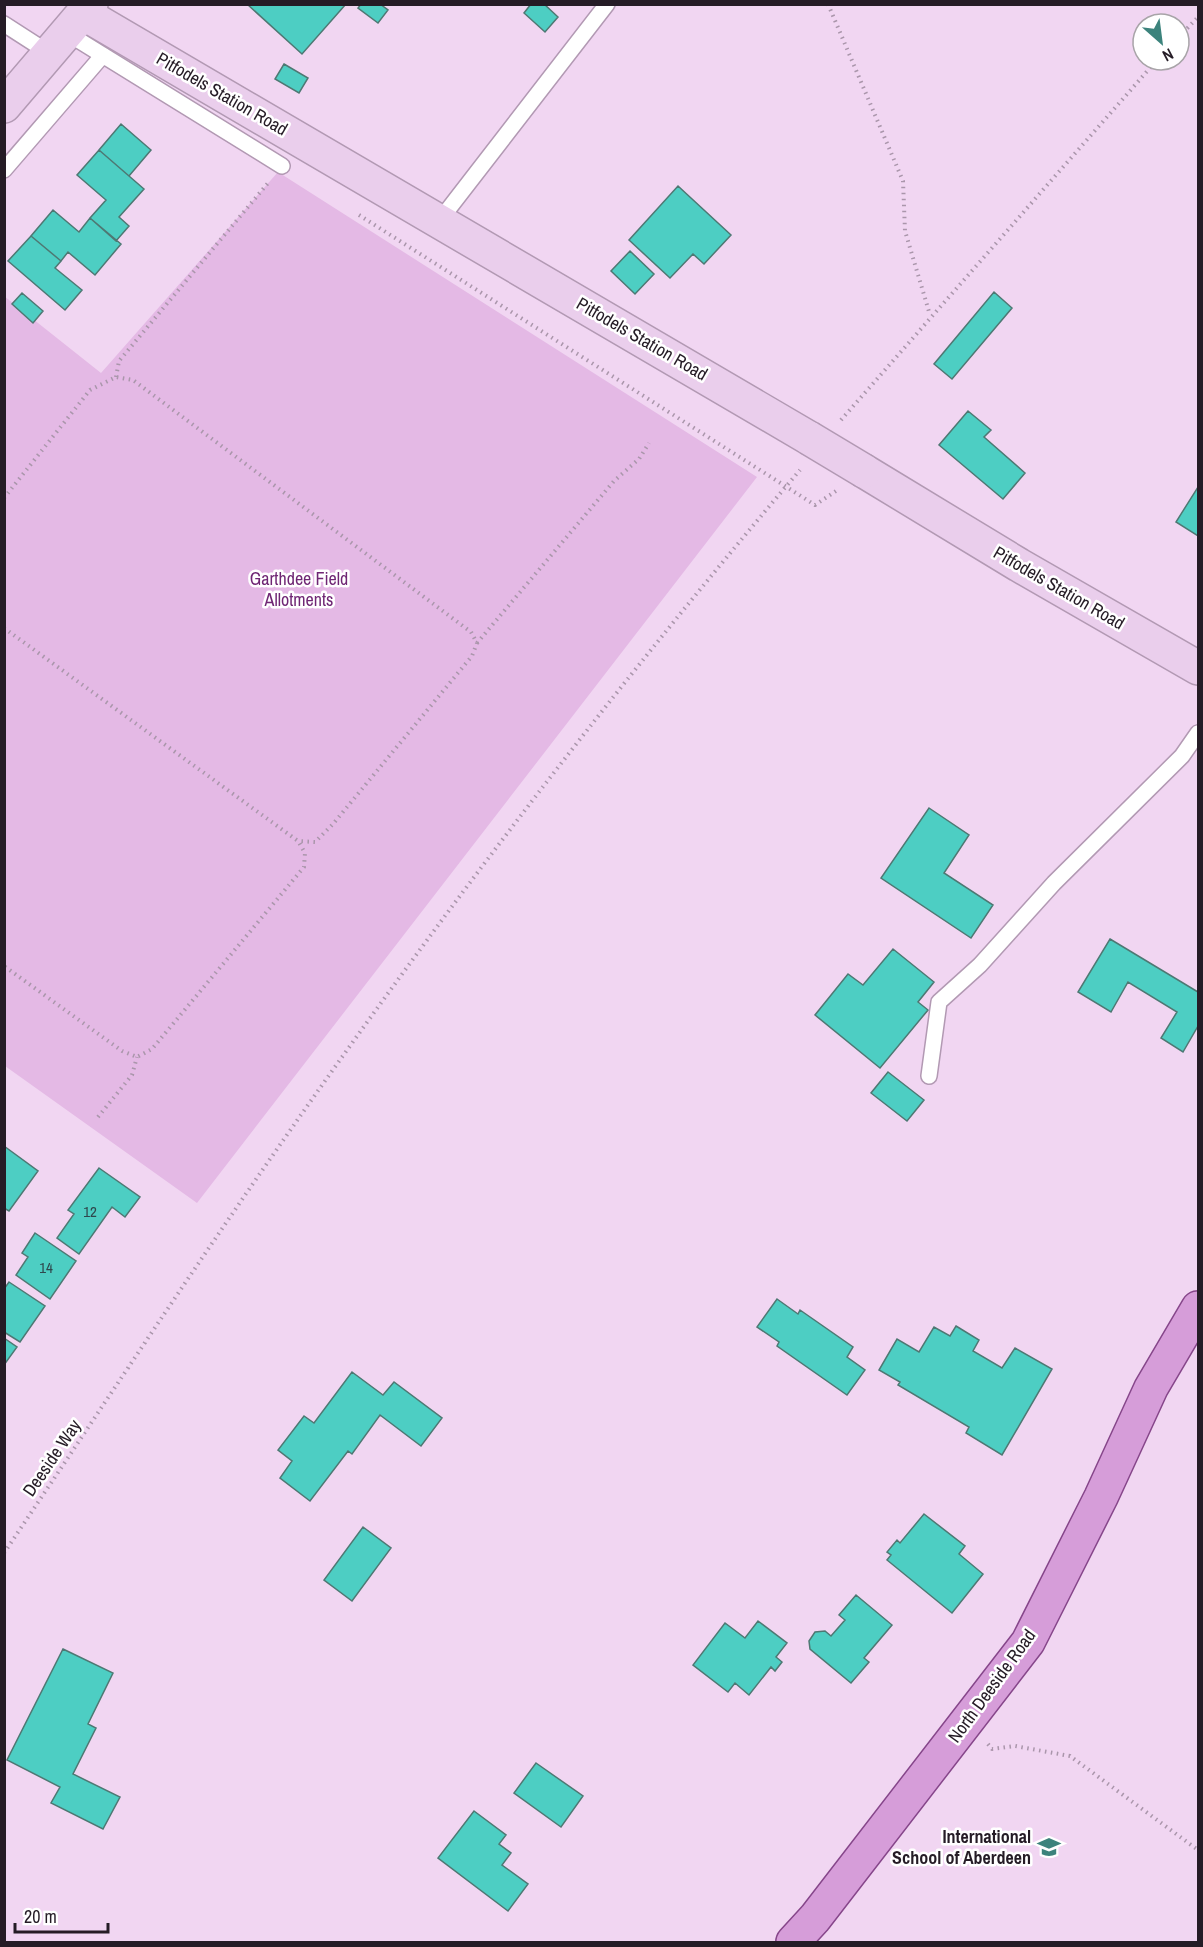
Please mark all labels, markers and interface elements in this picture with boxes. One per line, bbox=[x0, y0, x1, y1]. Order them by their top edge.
north arrow bbox=[1131, 12, 1191, 72]
text: N bbox=[1159, 43, 1177, 67]
street label: Pitfodels Station Road bbox=[152, 46, 292, 141]
street label: Pitfodels Station Road bbox=[572, 291, 712, 386]
street label: Pitfodels Station Road bbox=[989, 540, 1129, 635]
park label: Garthdee Field Allotments bbox=[250, 566, 348, 612]
house number: 12 bbox=[83, 1201, 97, 1222]
house number: 14 bbox=[39, 1257, 53, 1278]
street label: Deeside Way bbox=[17, 1414, 87, 1501]
street label: North Deeside Road bbox=[942, 1624, 1041, 1747]
place label: International School of Aberdeen bbox=[892, 1824, 1031, 1870]
school or university icon: International School of Aberdeen bbox=[1036, 1834, 1062, 1860]
scale bar bbox=[15, 1896, 108, 1934]
text: 20 m bbox=[24, 1904, 57, 1929]

